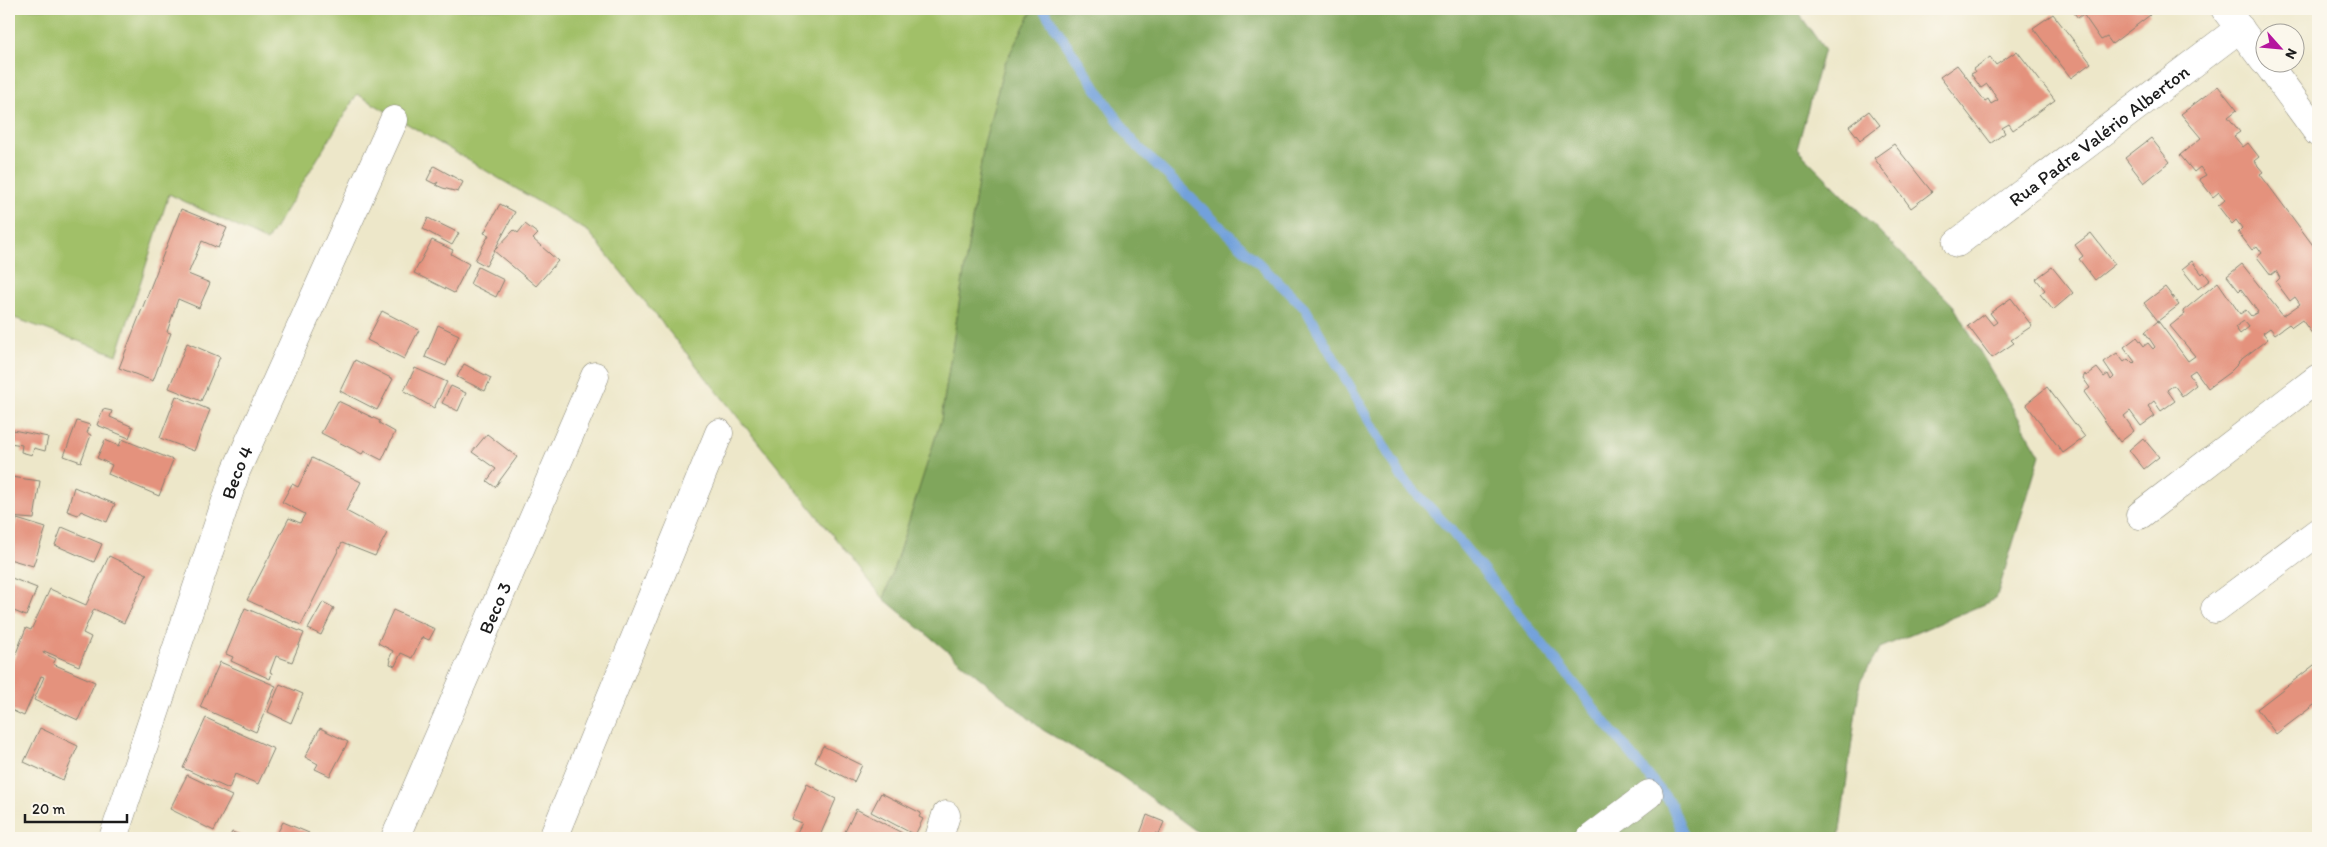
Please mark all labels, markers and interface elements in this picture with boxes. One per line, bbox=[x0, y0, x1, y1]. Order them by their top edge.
north arrow bbox=[2254, 22, 2304, 72]
text: N bbox=[2281, 46, 2301, 62]
street label: Rua Padre Valério Alberton bbox=[2004, 59, 2194, 211]
street label: Beco 4 bbox=[216, 442, 257, 502]
street label: Beco 3 bbox=[473, 578, 516, 637]
scale bar bbox=[25, 792, 128, 824]
text: 20 m bbox=[32, 800, 66, 818]

